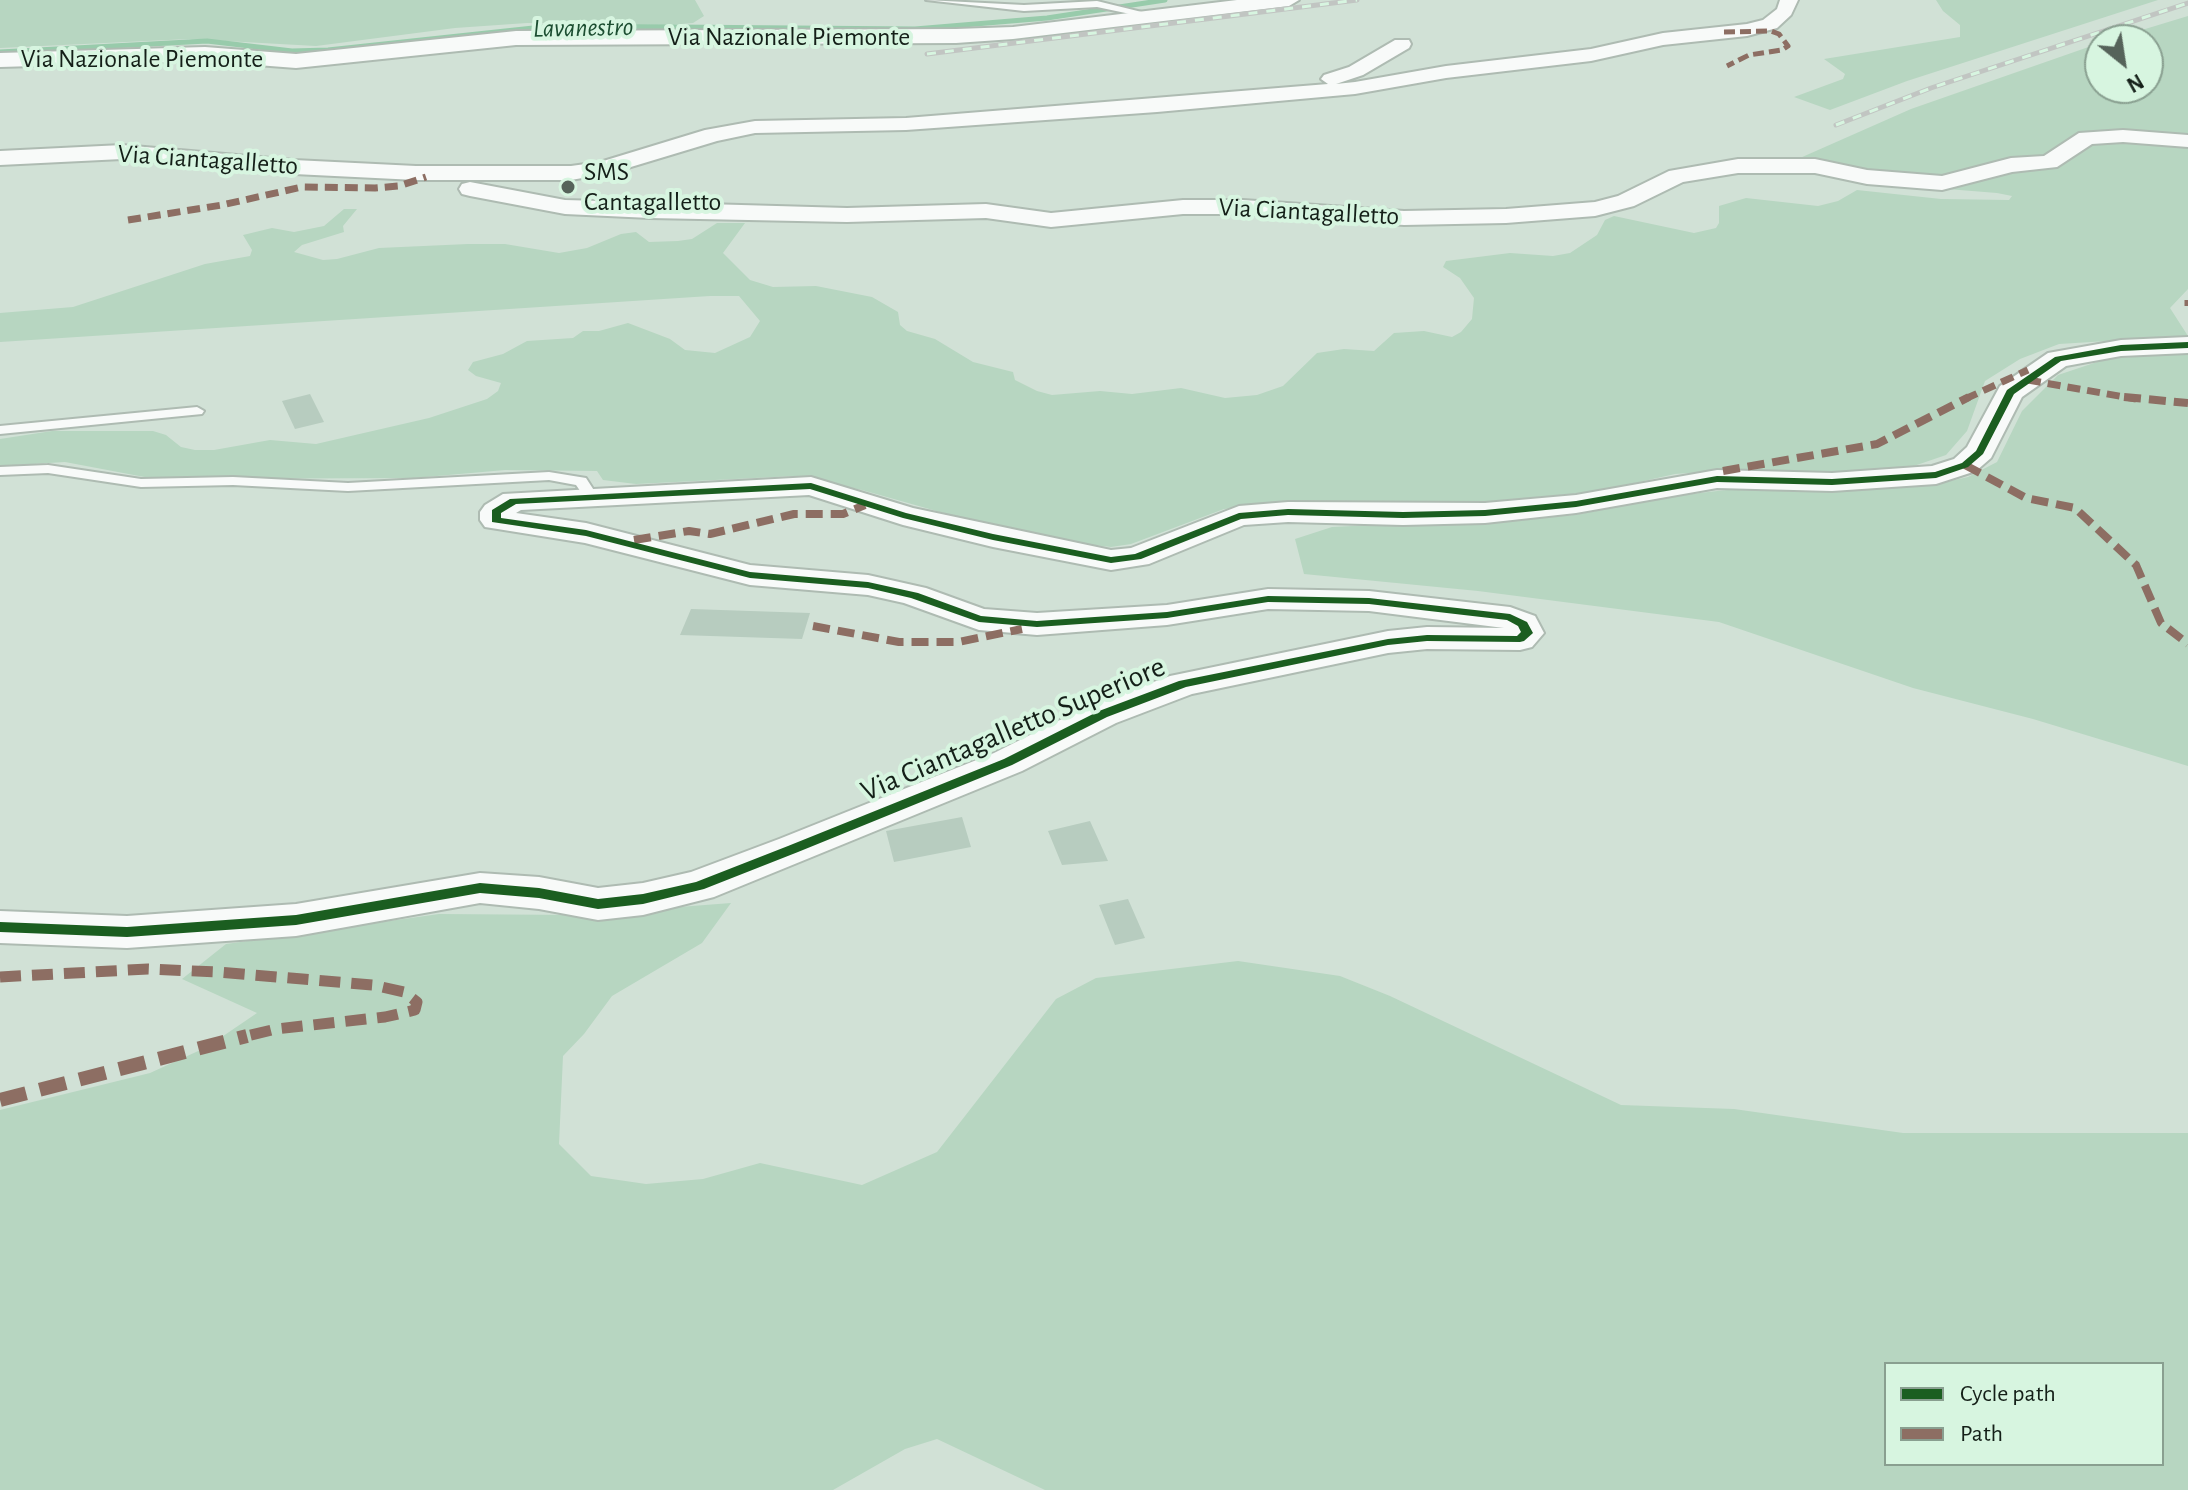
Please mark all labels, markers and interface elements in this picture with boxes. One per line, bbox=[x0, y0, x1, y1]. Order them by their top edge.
water label: Lavanestro bbox=[532, 12, 634, 44]
street label: Via Nazionale Piemonte bbox=[668, 21, 910, 53]
north arrow bbox=[2084, 24, 2164, 104]
street label: Via Nazionale Piemonte bbox=[21, 43, 263, 75]
text: N bbox=[2123, 70, 2147, 96]
street label: Via Ciantagalletto bbox=[117, 138, 299, 182]
place label: SMS Cantagalletto bbox=[584, 156, 721, 218]
marker: SMS Cantagalletto bbox=[559, 178, 577, 196]
street label: Via Ciantagalletto bbox=[1218, 192, 1400, 232]
street label: Via Ciantagalletto Superiore bbox=[856, 649, 1170, 809]
legend bbox=[1884, 1362, 2164, 1466]
text: Cycle path bbox=[1960, 1382, 2056, 1406]
text: Path bbox=[1960, 1422, 2003, 1446]

